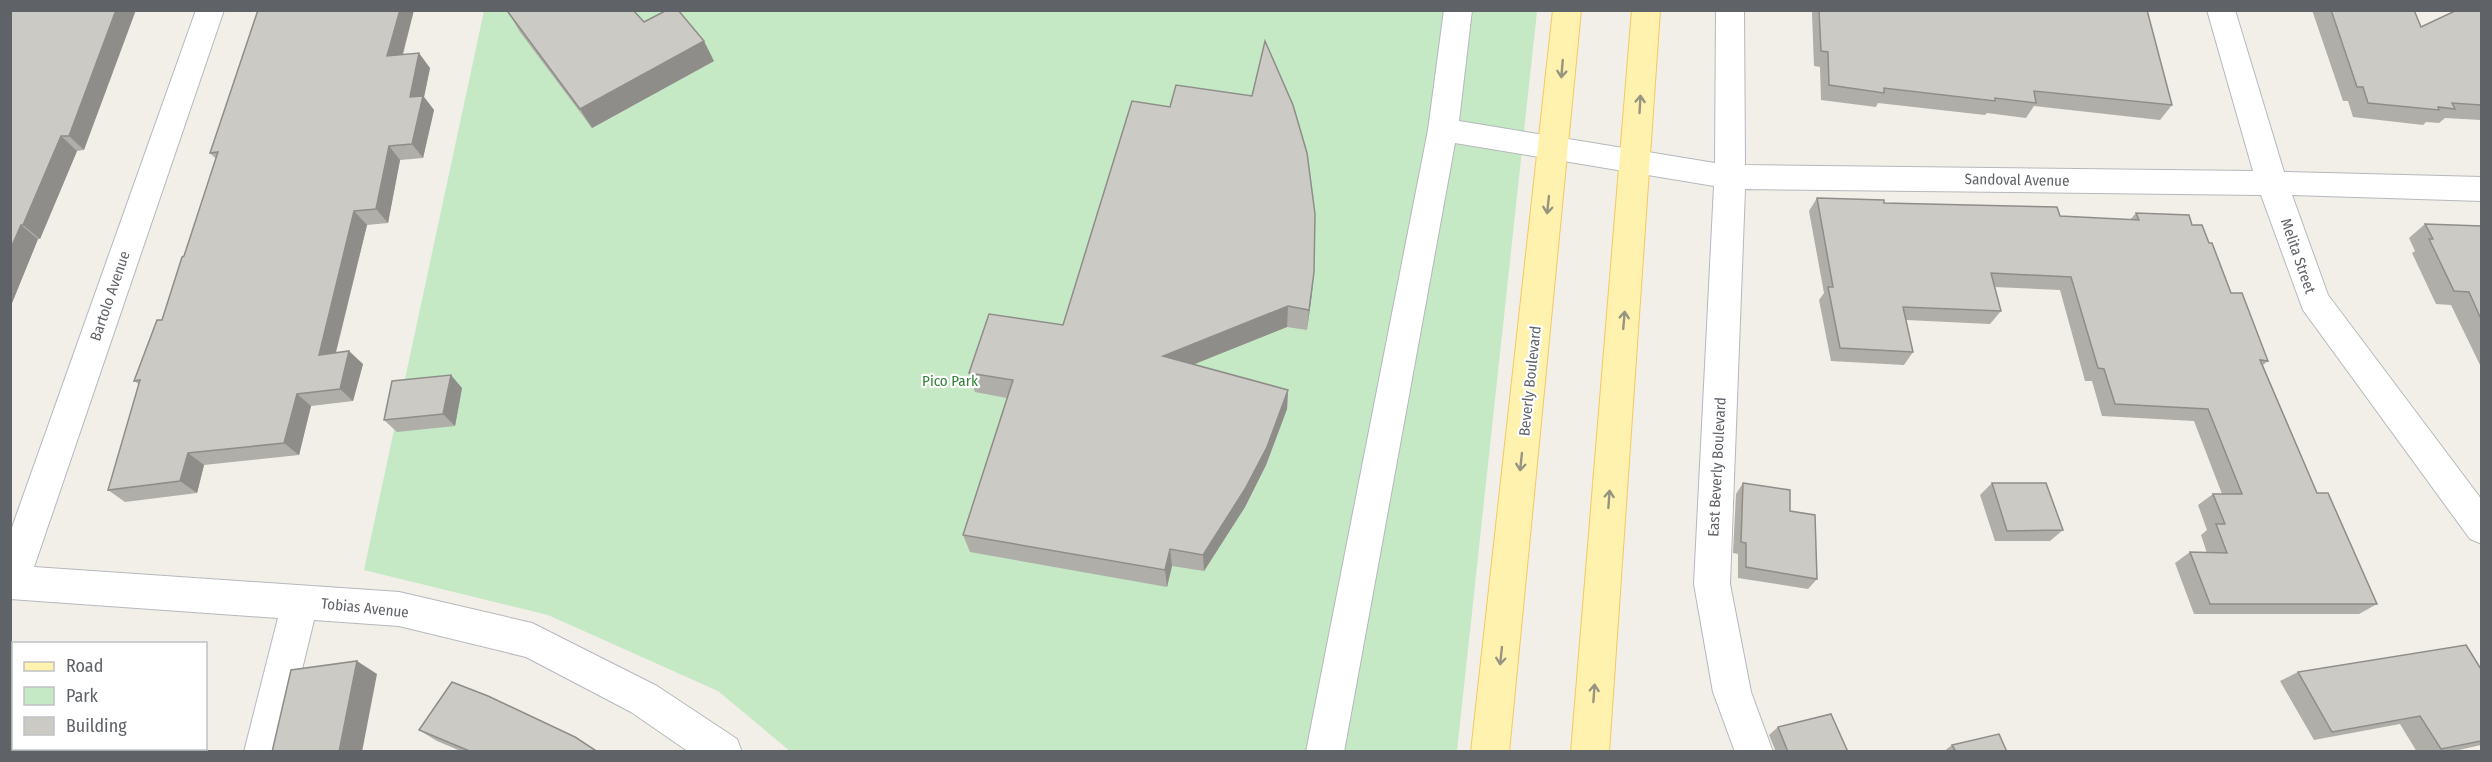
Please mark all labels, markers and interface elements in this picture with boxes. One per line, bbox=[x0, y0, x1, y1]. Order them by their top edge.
one-way arrow bbox=[1556, 58, 1567, 78]
one-way arrow bbox=[1635, 95, 1646, 115]
street label: Sandoval Avenue bbox=[1964, 170, 2070, 190]
one-way arrow bbox=[1542, 195, 1553, 215]
street label: Melita Street bbox=[2277, 216, 2319, 296]
street label: Bartolo Avenue bbox=[86, 249, 134, 343]
one-way arrow bbox=[1618, 311, 1629, 331]
street label: Beverly Boulevard bbox=[1515, 325, 1545, 437]
park label: Pico Park bbox=[922, 372, 978, 390]
street label: East Beverly Boulevard bbox=[1704, 397, 1730, 537]
one-way arrow bbox=[1515, 451, 1526, 471]
one-way arrow bbox=[1604, 489, 1615, 509]
street label: Tobias Avenue bbox=[320, 594, 410, 622]
legend bbox=[12, 642, 207, 750]
one-way arrow bbox=[1495, 645, 1506, 665]
text: Road bbox=[66, 655, 103, 677]
one-way arrow bbox=[1589, 684, 1600, 704]
text: Park bbox=[66, 685, 99, 707]
text: Building bbox=[66, 715, 127, 737]

